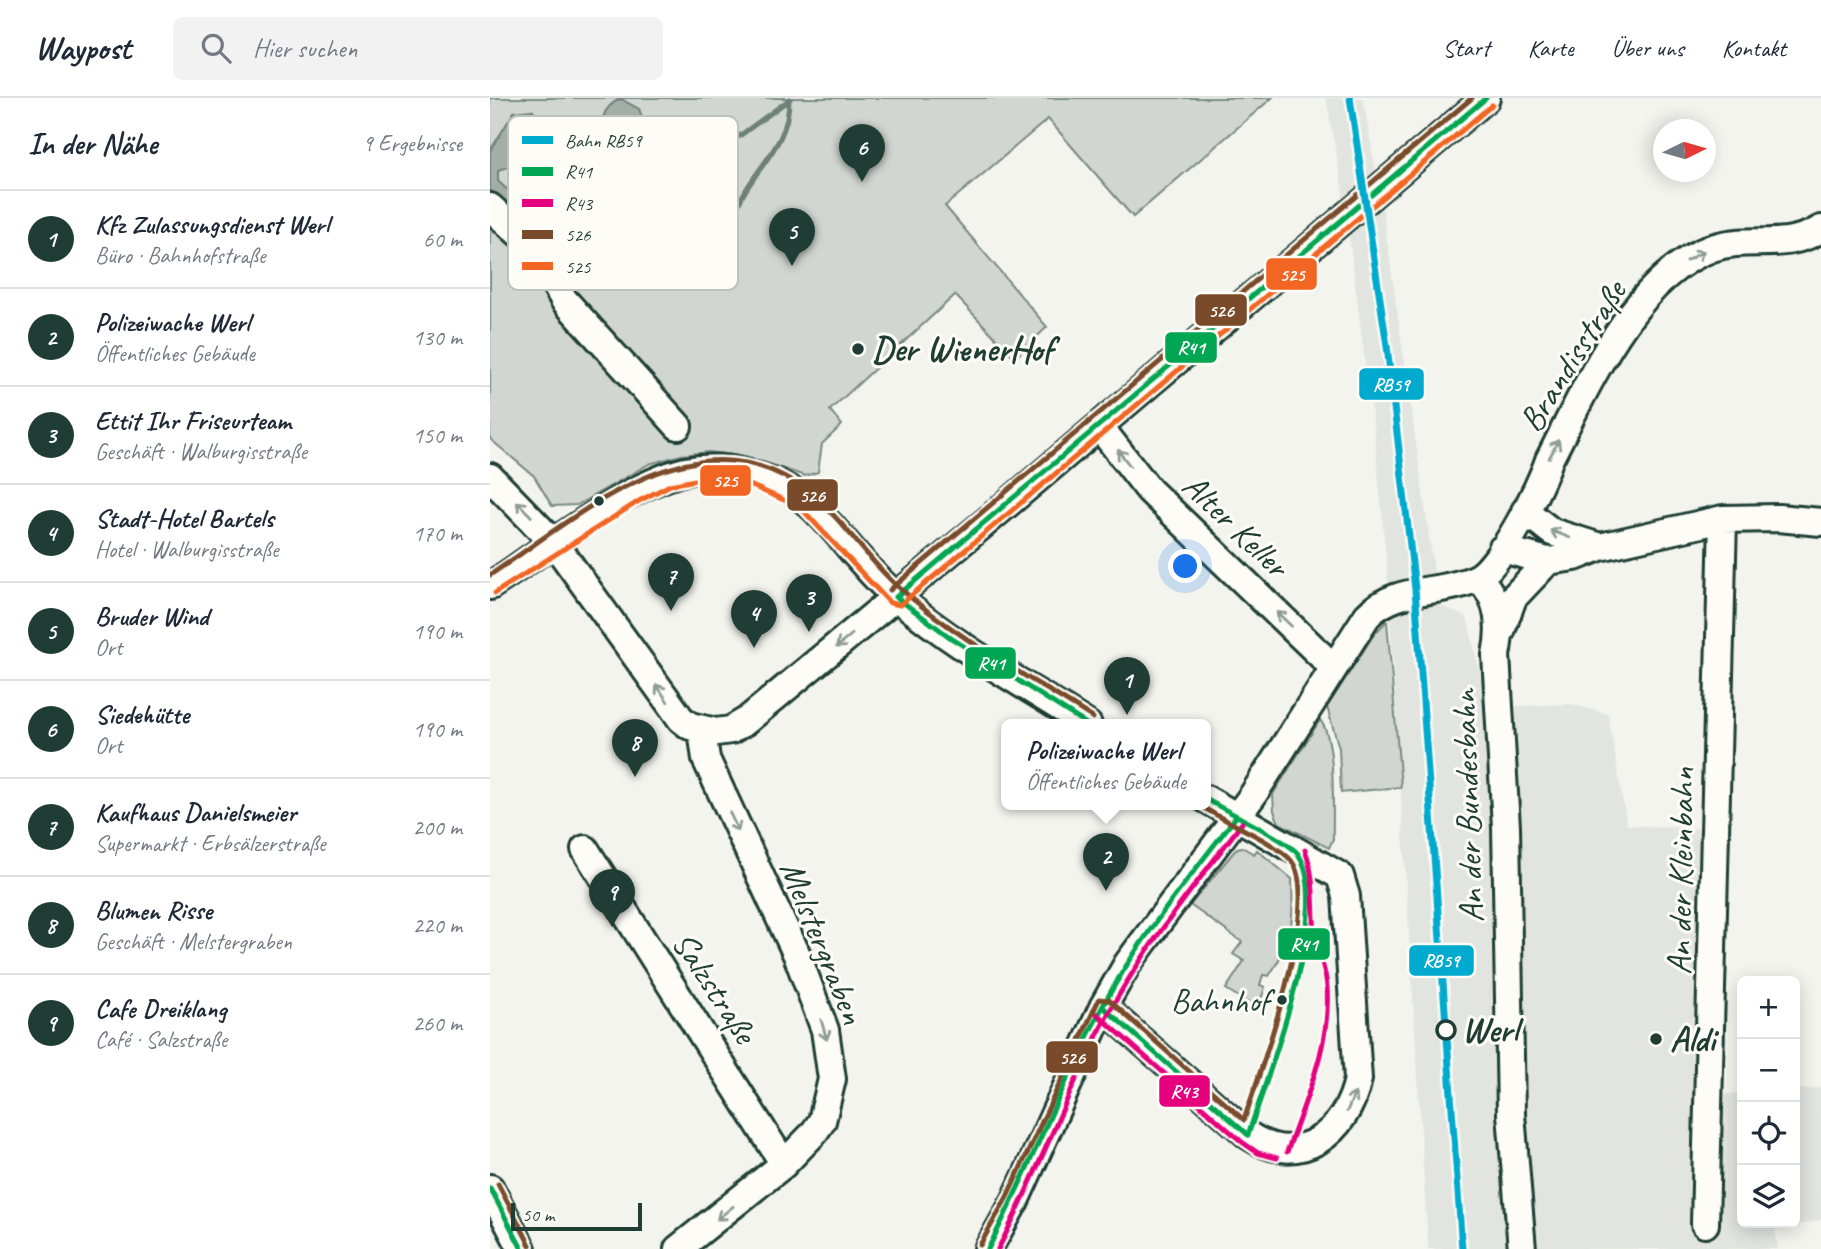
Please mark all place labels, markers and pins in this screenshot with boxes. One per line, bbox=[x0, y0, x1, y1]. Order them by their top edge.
pin: 6 bbox=[839, 124, 885, 182]
pin: 5 bbox=[769, 208, 815, 266]
place label: Der WienerHof bbox=[872, 327, 1060, 372]
marker: Der WienerHof bbox=[850, 341, 866, 357]
unlabelled marker bbox=[592, 494, 606, 508]
pin: 7 bbox=[648, 553, 694, 611]
pin: 3 bbox=[786, 574, 832, 632]
pin: 4 bbox=[731, 590, 777, 648]
pin: 1 bbox=[1104, 657, 1150, 715]
pin: 8 bbox=[612, 719, 658, 777]
pin: 2 bbox=[1083, 833, 1129, 891]
pin: 9 bbox=[589, 869, 635, 927]
place label: Bahnhof bbox=[1171, 980, 1275, 1022]
marker: Bahnhof bbox=[1275, 993, 1289, 1007]
place label: Werl bbox=[1462, 1008, 1525, 1053]
place label: Aldi bbox=[1670, 1017, 1719, 1062]
marker: Werl bbox=[1436, 1020, 1456, 1040]
marker: Aldi bbox=[1648, 1031, 1664, 1047]

